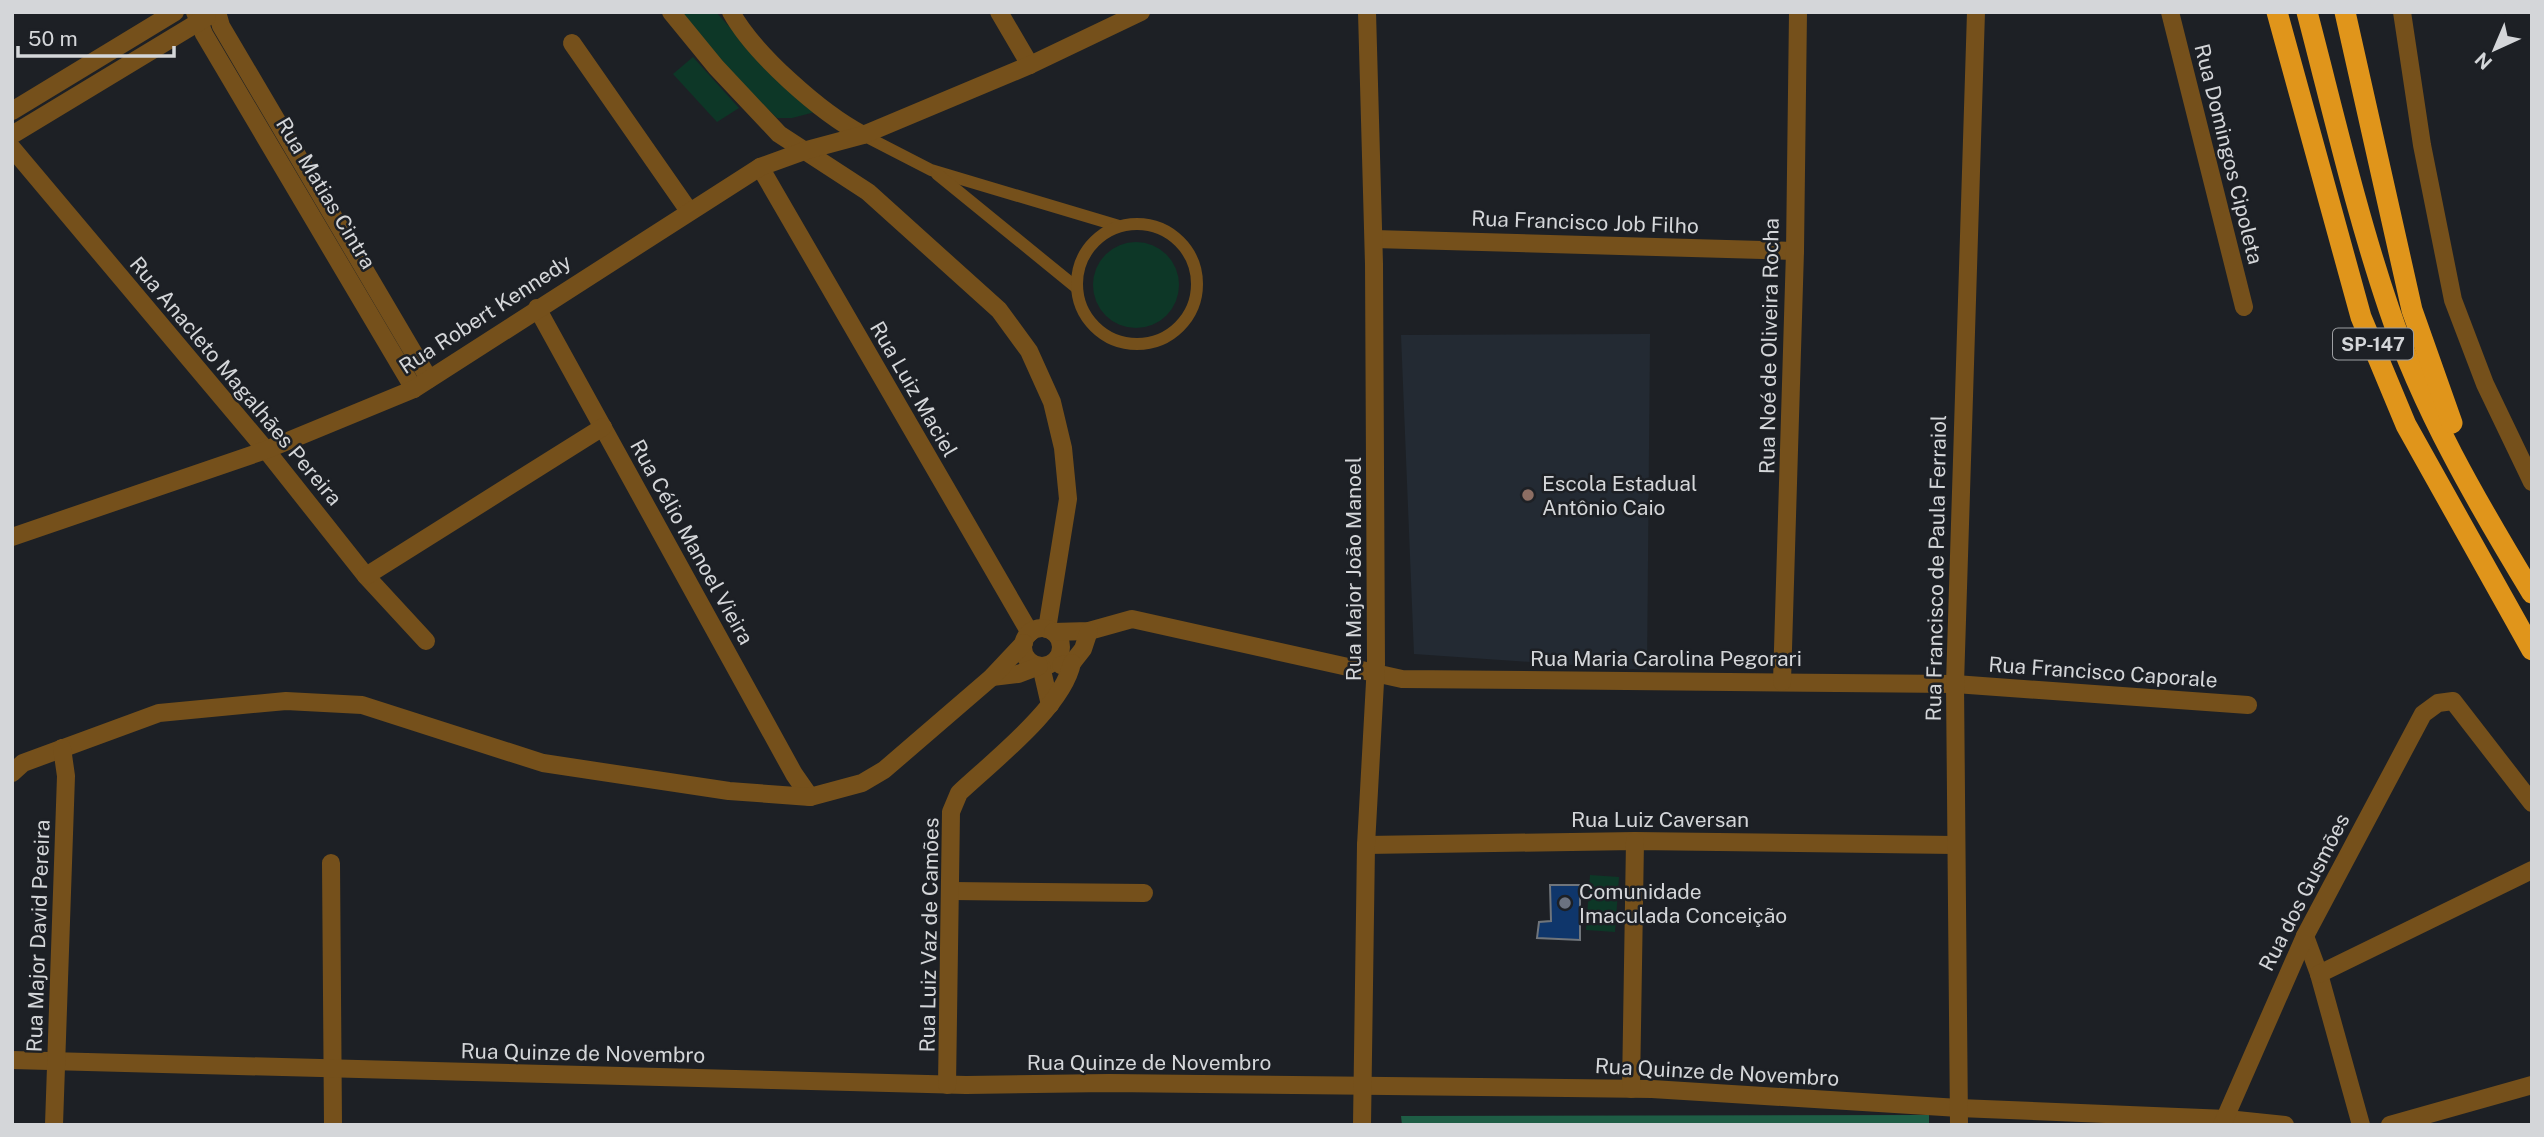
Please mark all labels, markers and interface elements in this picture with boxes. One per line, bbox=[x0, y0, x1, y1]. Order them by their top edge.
scale bar bbox=[18, 14, 173, 58]
north arrow bbox=[2460, 14, 2530, 84]
text: 50 m bbox=[28, 26, 78, 51]
street label: Rua Domingos Cipoleta bbox=[2189, 41, 2269, 267]
text: N bbox=[2470, 48, 2496, 74]
street label: Rua Matias Cintra bbox=[271, 113, 381, 273]
street label: Rua Francisco Job Filho bbox=[1471, 206, 1699, 238]
street label: Rua Noé de Oliveira Rocha bbox=[1754, 218, 1784, 474]
street label: Rua Robert Kennedy bbox=[394, 249, 576, 379]
street label: Rua Anacleto Magalhães Pereira bbox=[125, 252, 347, 510]
street label: Rua Luiz Maciel bbox=[865, 317, 963, 461]
road number: SP-147 bbox=[2333, 328, 2413, 360]
street label: Rua Francisco de Paula Ferraiol bbox=[1921, 415, 1951, 721]
street label: Rua Célio Manoel Vieira bbox=[625, 435, 759, 649]
street label: Rua Major João Manoel bbox=[1341, 457, 1366, 681]
place label: Escola Estadual Antônio Caio bbox=[1542, 471, 1697, 520]
marker: Escola Estadual Antônio Caio bbox=[1520, 487, 1536, 503]
street label: Rua Maria Carolina Pegorari bbox=[1530, 646, 1802, 671]
street label: Rua Francisco Caporale bbox=[1988, 652, 2218, 692]
street label: Rua Luiz Caversan bbox=[1571, 807, 1749, 832]
street label: Rua dos Gusmões bbox=[2254, 809, 2354, 975]
street label: Rua Luiz Vaz de Camões bbox=[914, 817, 944, 1053]
street label: Rua Major David Pereira bbox=[21, 819, 55, 1053]
place label: Comunidade Imaculada Conceição bbox=[1579, 879, 1787, 928]
marker: Comunidade Imaculada Conceição bbox=[1557, 895, 1573, 911]
street label: Rua Quinze de Novembro bbox=[460, 1038, 706, 1068]
street label: Rua Quinze de Novembro bbox=[1027, 1050, 1271, 1075]
street label: Rua Quinze de Novembro bbox=[1594, 1053, 1840, 1091]

